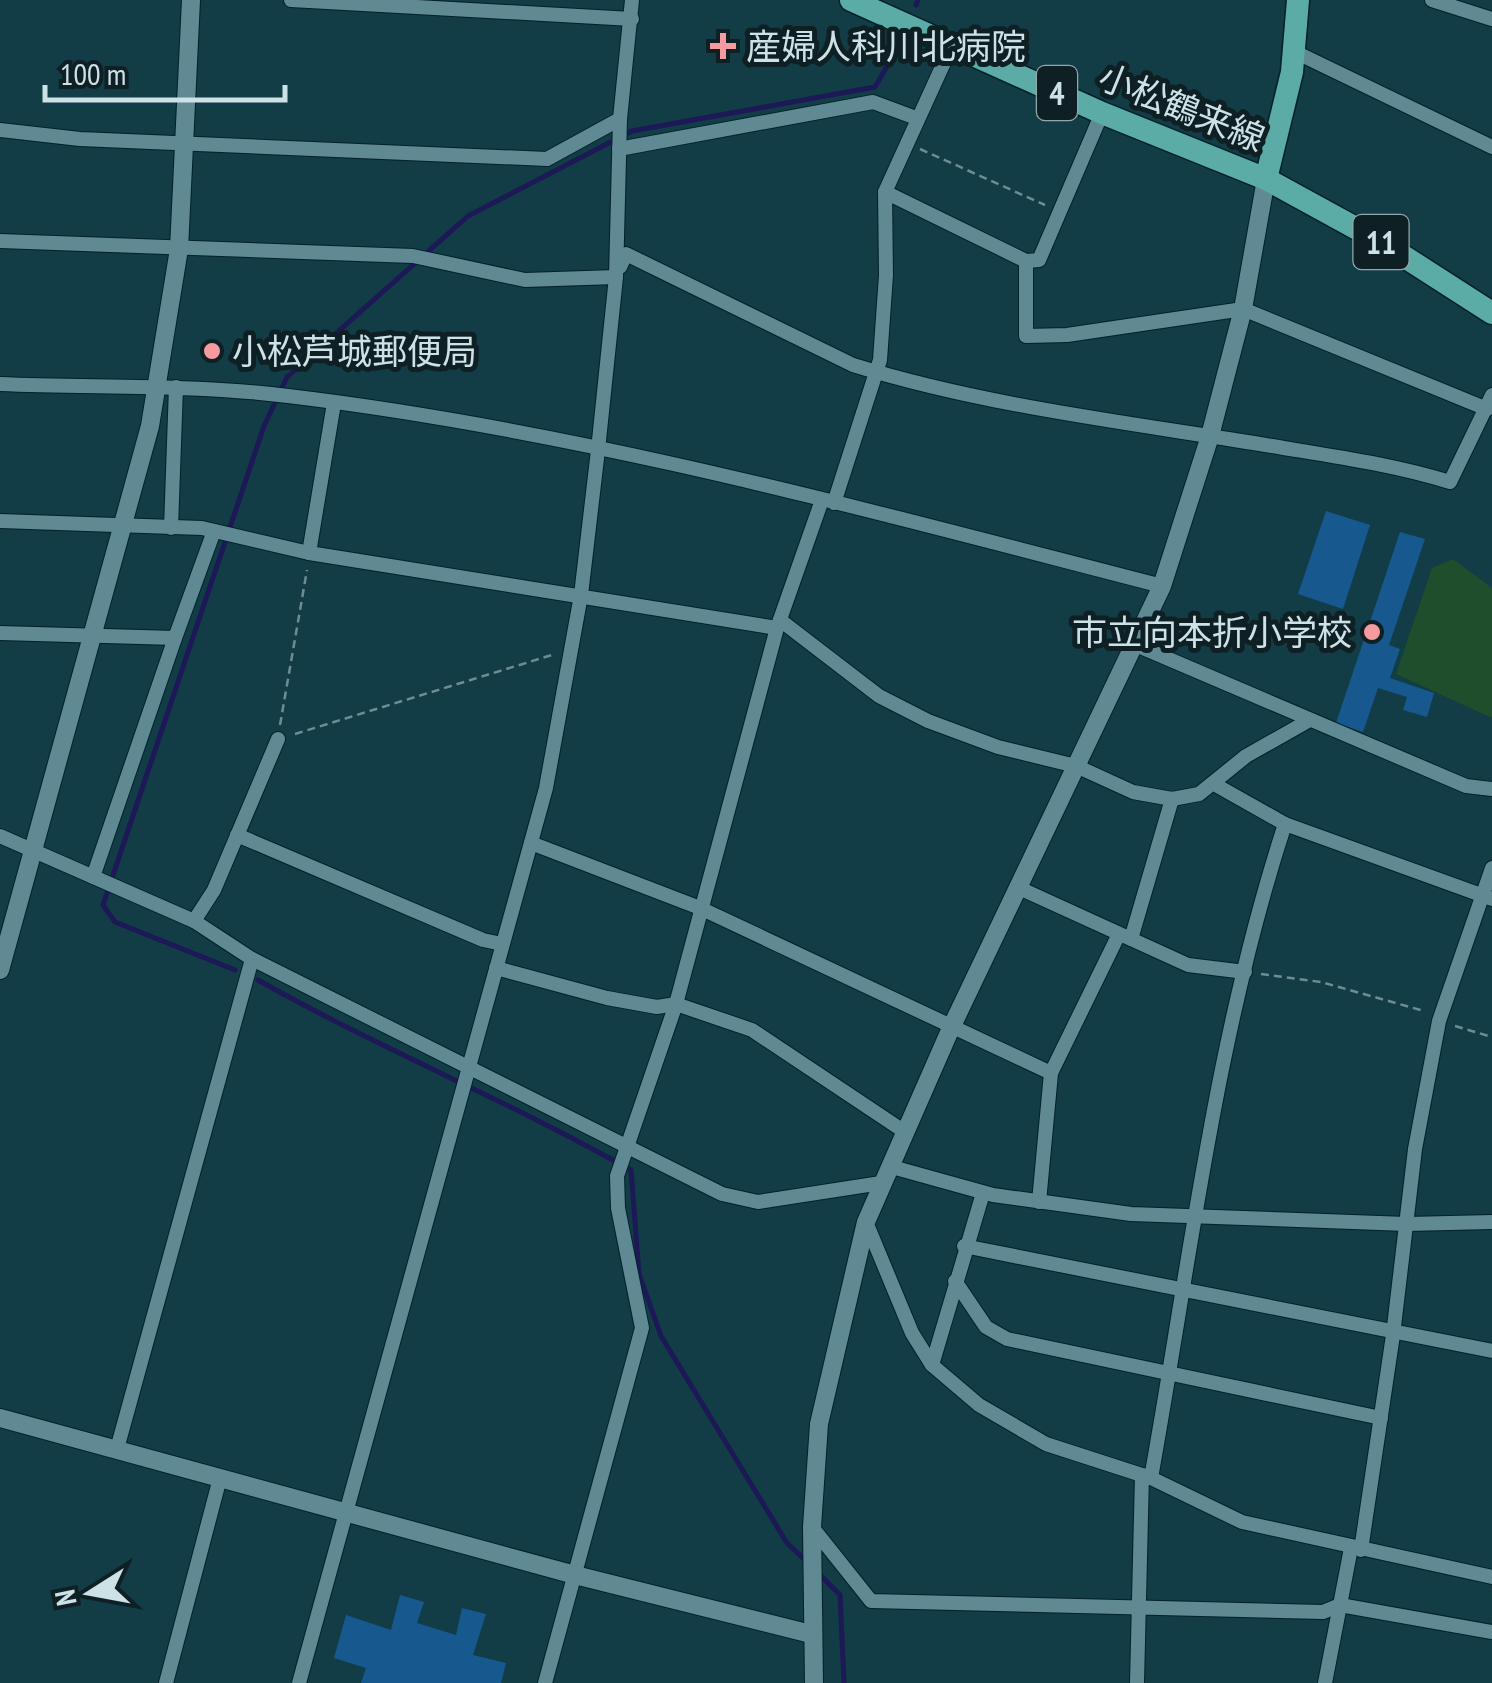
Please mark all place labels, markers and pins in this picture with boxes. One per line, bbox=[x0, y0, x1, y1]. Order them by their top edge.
place label: 産婦人科川北病院 bbox=[746, 23, 1026, 69]
marker: 産婦人科川北病院 bbox=[710, 33, 736, 59]
place label: 小松芦城郵便局 bbox=[232, 328, 477, 374]
marker: 小松芦城郵便局 bbox=[201, 340, 223, 362]
place label: 市立向本折小学校 bbox=[1072, 609, 1352, 655]
marker: 市立向本折小学校 bbox=[1361, 621, 1383, 643]

